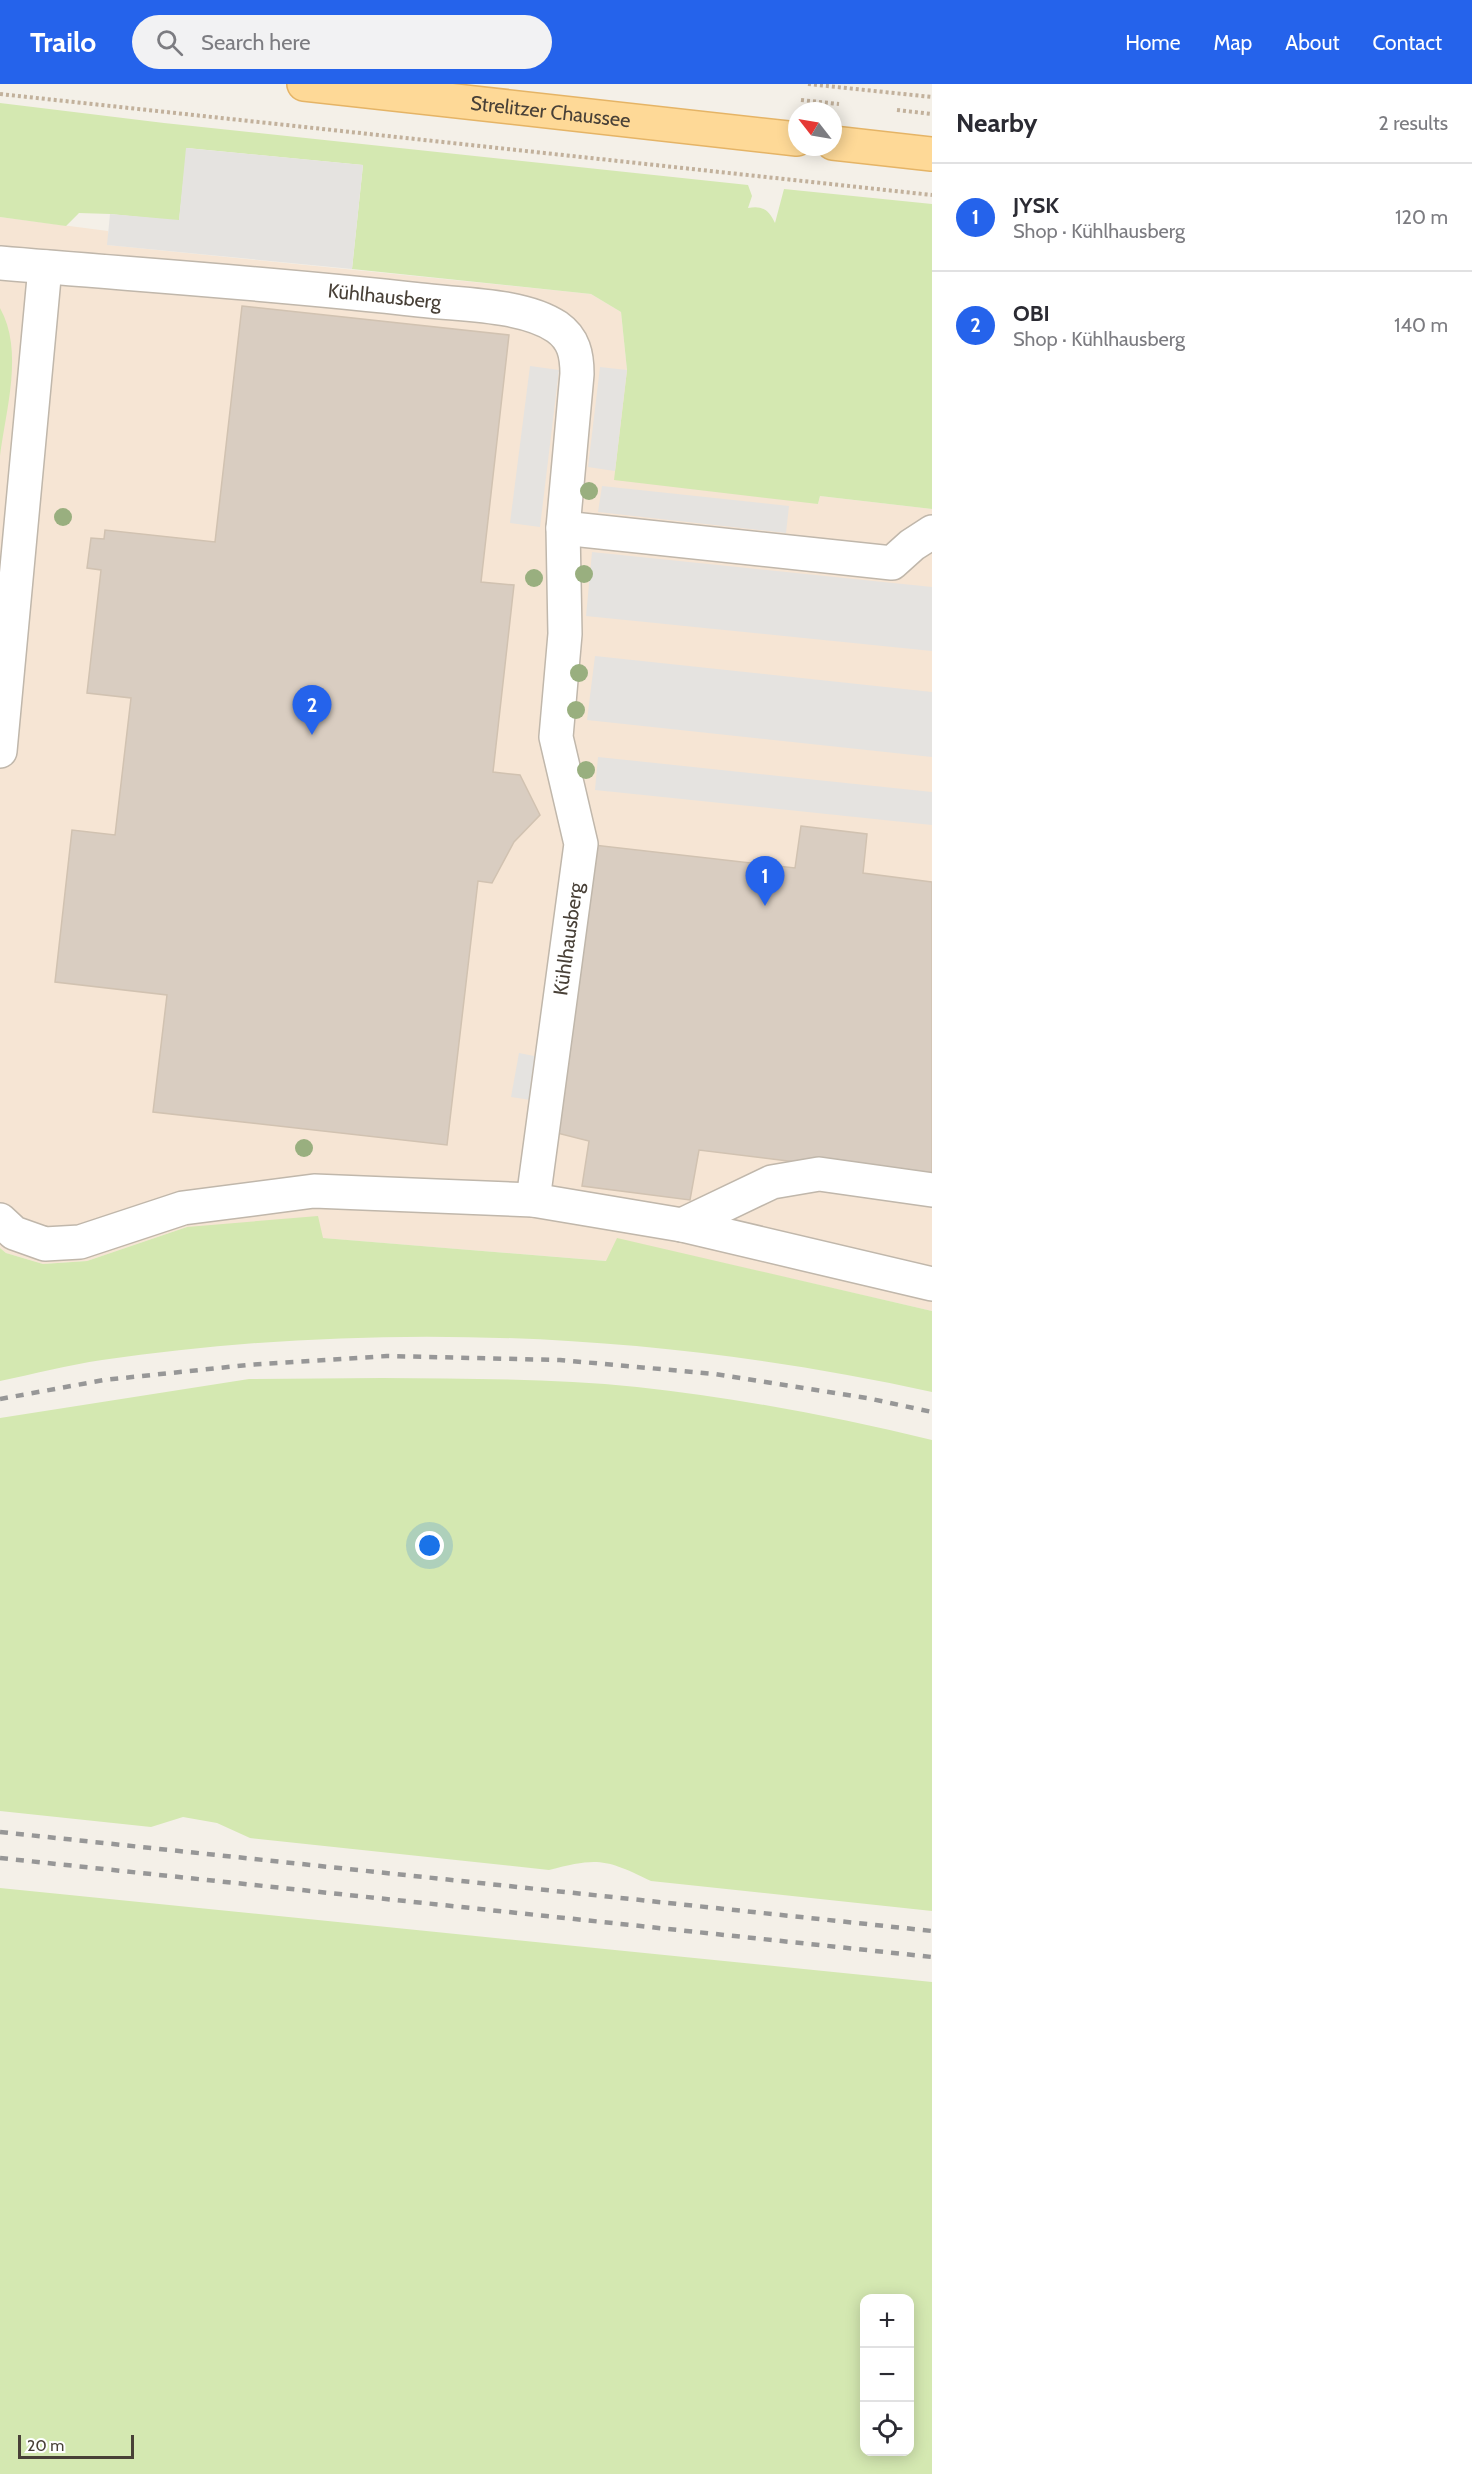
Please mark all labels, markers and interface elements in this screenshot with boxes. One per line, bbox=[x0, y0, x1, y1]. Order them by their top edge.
search box bbox=[132, 15, 552, 69]
text: Trailo bbox=[30, 25, 96, 59]
icon: search bbox=[153, 26, 186, 59]
text: Search here bbox=[201, 29, 310, 56]
text: Home bbox=[1125, 30, 1181, 55]
text: Map bbox=[1214, 30, 1252, 55]
text: About bbox=[1285, 30, 1339, 55]
text: Contact bbox=[1372, 30, 1442, 55]
street label: Strelitzer Chaussee bbox=[469, 91, 632, 132]
north arrow bbox=[788, 102, 842, 156]
text: Nearby bbox=[956, 107, 1037, 139]
text: 2 results bbox=[1378, 111, 1448, 135]
text: JYSK bbox=[1013, 192, 1059, 219]
text: 1 bbox=[972, 205, 979, 229]
text: 120 m bbox=[1395, 205, 1448, 229]
text: Shop · Kühlhausberg bbox=[1013, 219, 1185, 243]
street label: Kühlhausberg bbox=[327, 278, 443, 314]
text: OBI bbox=[1013, 300, 1050, 327]
text: 2 bbox=[970, 313, 981, 337]
text: 140 m bbox=[1394, 313, 1448, 337]
text: Shop · Kühlhausberg bbox=[1013, 327, 1185, 351]
pin: 2 bbox=[292, 686, 332, 735]
pin: 1 bbox=[746, 856, 784, 906]
street label: Kühlhausberg bbox=[548, 880, 588, 997]
your location bbox=[415, 1531, 444, 1560]
map controls bbox=[860, 2294, 914, 2456]
button: + bbox=[860, 2294, 914, 2348]
button: − bbox=[860, 2348, 914, 2402]
button: locate bbox=[860, 2402, 914, 2456]
scale bar bbox=[18, 2432, 134, 2460]
text: 20 m bbox=[27, 2436, 64, 2455]

